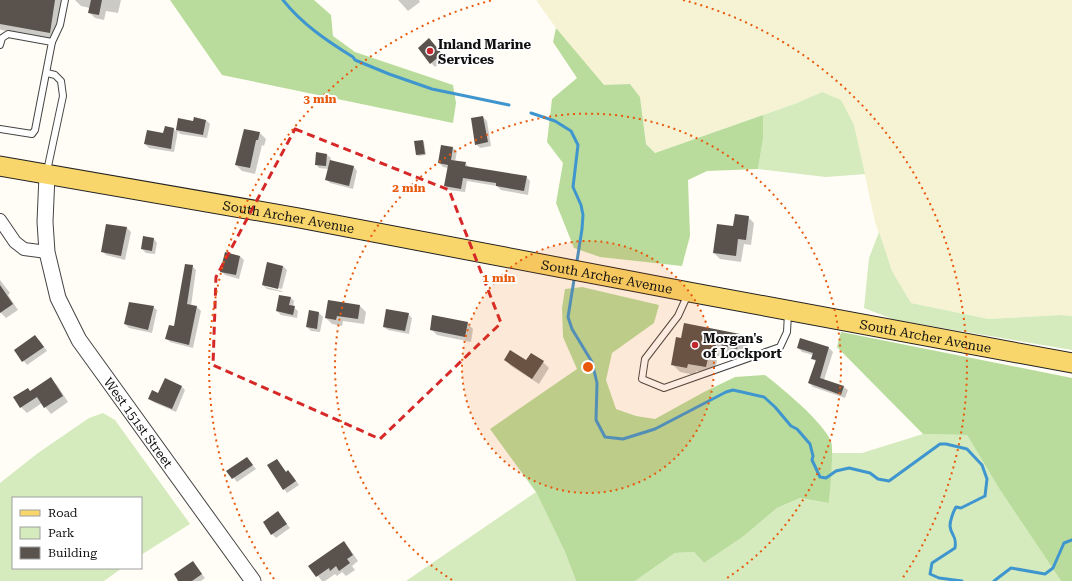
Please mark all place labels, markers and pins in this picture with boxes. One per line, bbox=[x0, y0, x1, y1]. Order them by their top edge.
place label: Inland Marine Services bbox=[438, 37, 532, 67]
marker: Inland Marine Services bbox=[425, 46, 435, 56]
place label: Morgan's of Lockport bbox=[703, 331, 783, 361]
marker: Morgan's of Lockport bbox=[690, 340, 700, 350]
centre of rings bbox=[581, 360, 595, 374]

